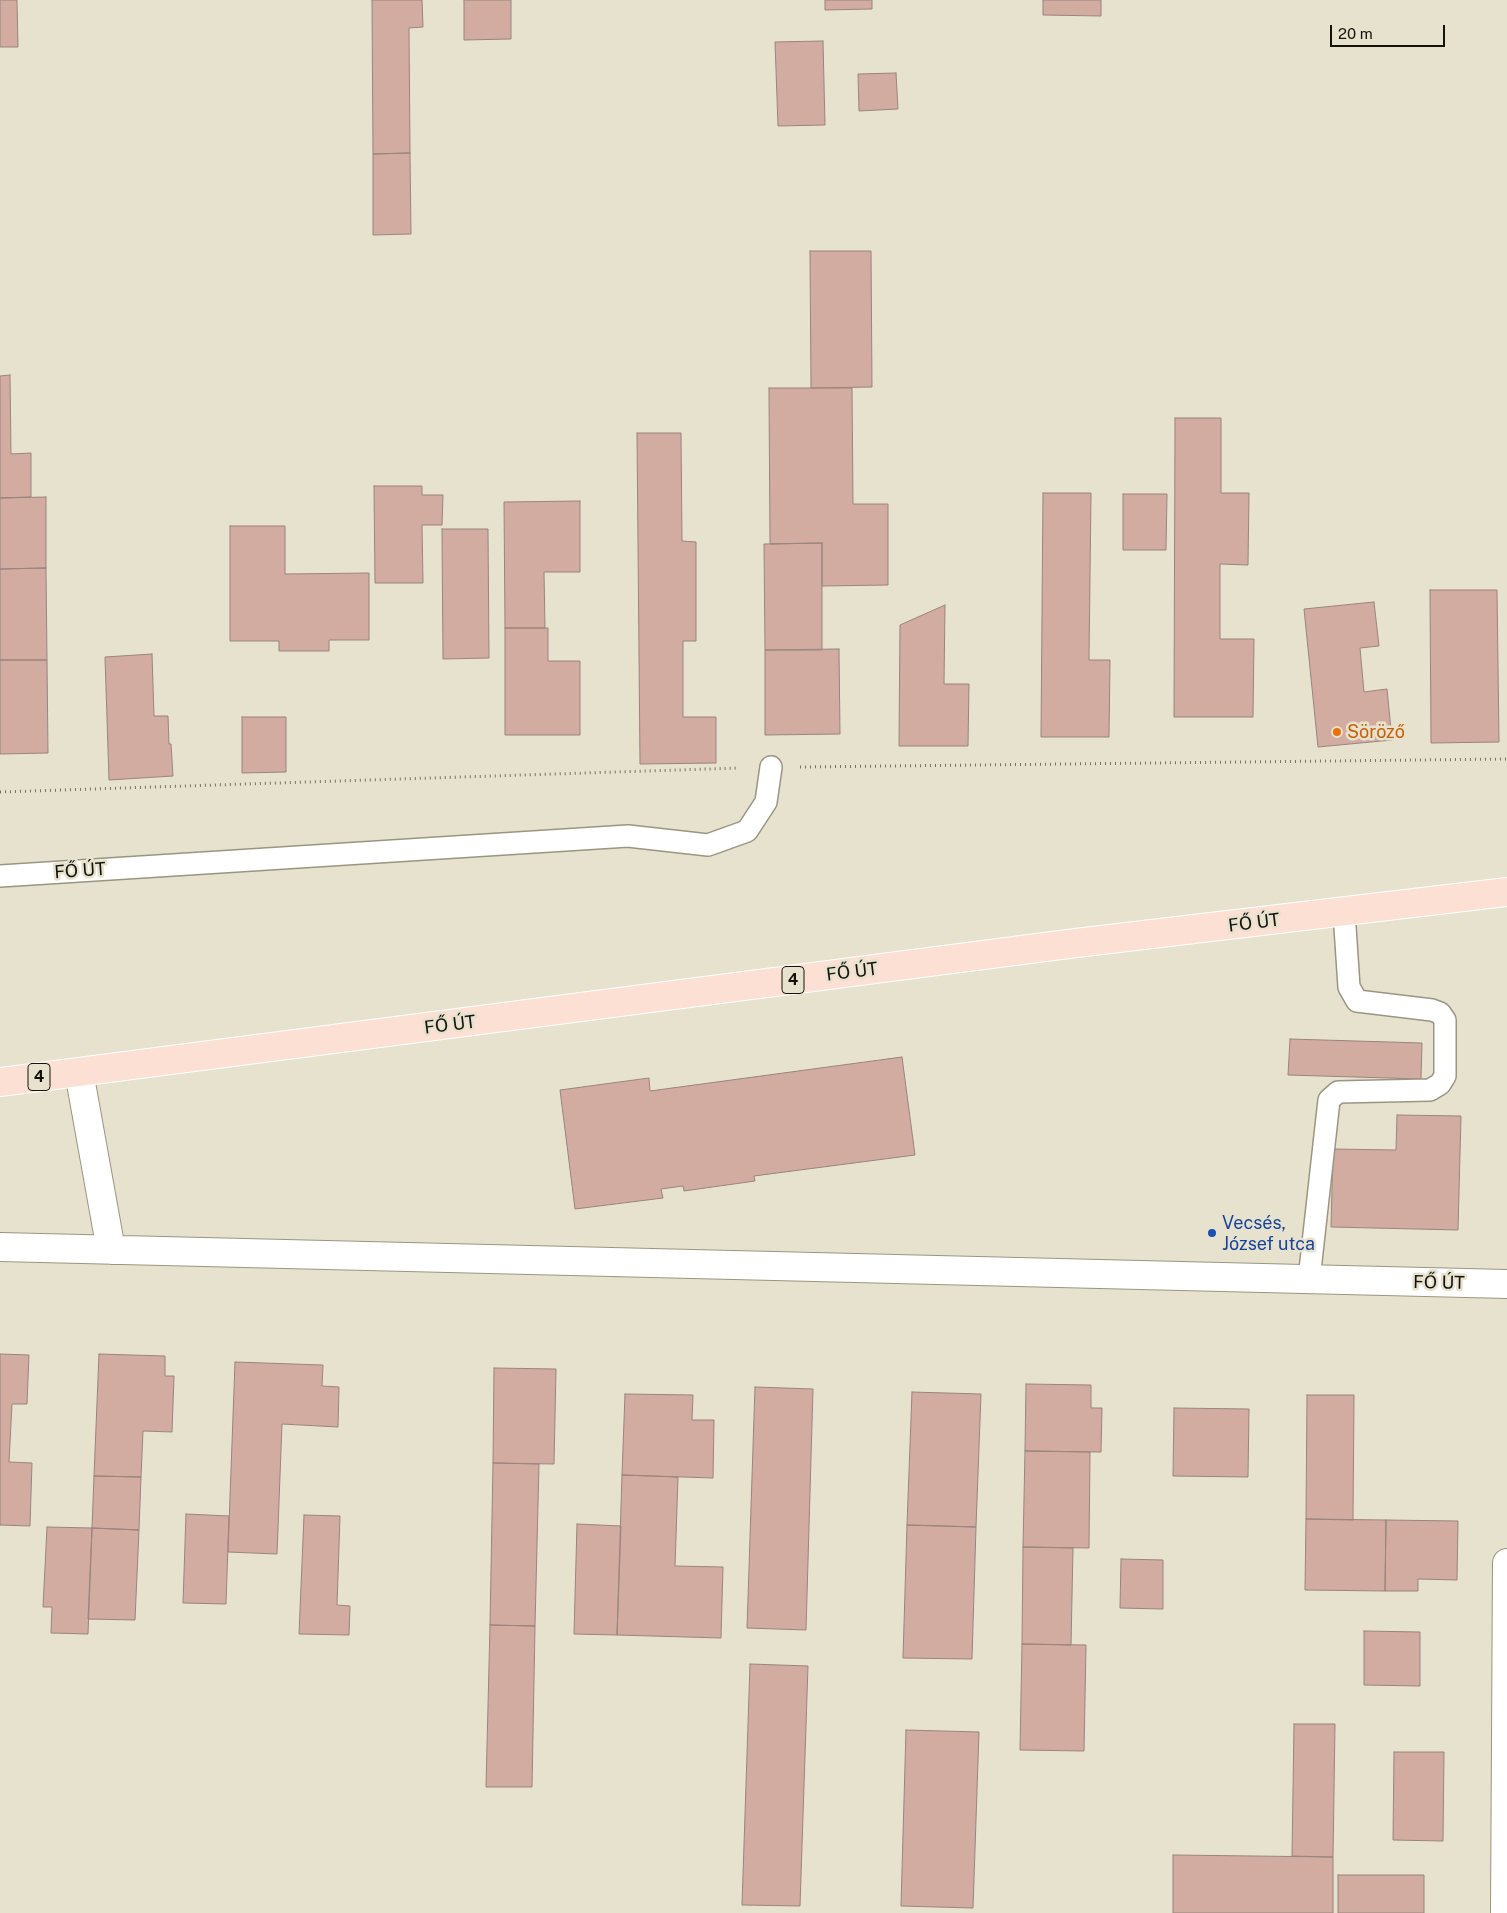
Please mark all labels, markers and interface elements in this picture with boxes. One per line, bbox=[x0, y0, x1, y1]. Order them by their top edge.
scale bar bbox=[1332, 15, 1447, 47]
text: 20 m bbox=[1338, 25, 1373, 42]
place label: Söröző bbox=[1347, 721, 1405, 743]
marker: Söröző bbox=[1331, 726, 1343, 738]
street label: FŐ ÚT bbox=[54, 858, 106, 884]
street label: FŐ ÚT bbox=[1227, 909, 1281, 937]
street label: FŐ ÚT bbox=[825, 958, 879, 986]
road number: 4 bbox=[782, 966, 804, 994]
street label: FŐ ÚT bbox=[423, 1011, 477, 1039]
road number: 4 bbox=[28, 1064, 50, 1090]
place label: Vecsés, József utca bbox=[1222, 1212, 1315, 1254]
marker: Vecsés, József utca bbox=[1206, 1227, 1218, 1239]
street label: FŐ ÚT bbox=[1413, 1272, 1465, 1294]

